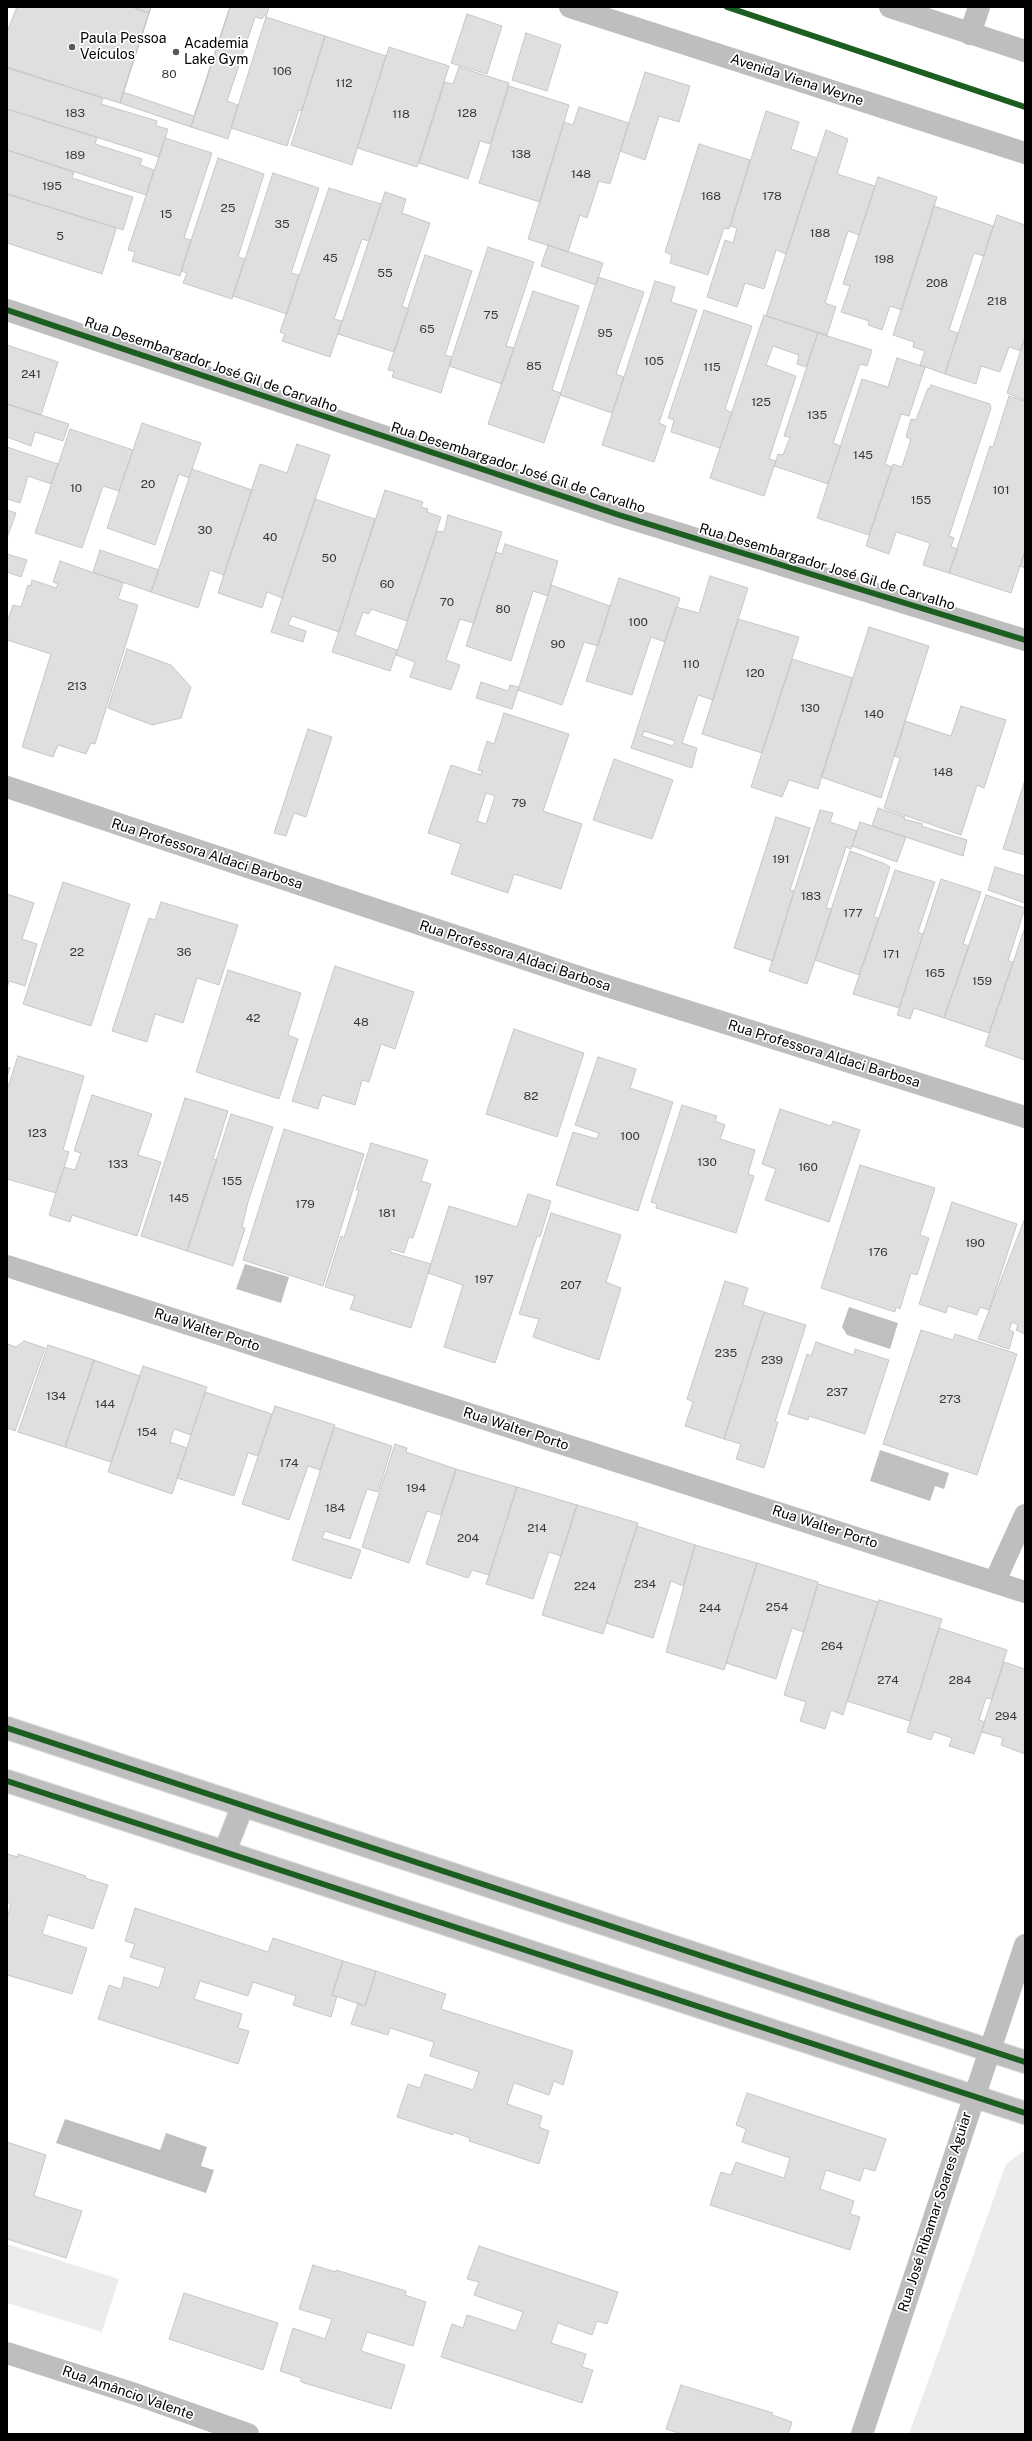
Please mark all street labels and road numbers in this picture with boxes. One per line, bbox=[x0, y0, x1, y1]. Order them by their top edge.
street label: Avenida Viena Weyne bbox=[728, 51, 866, 109]
street label: Rua Desembargador José Gil de Carvalho bbox=[82, 314, 340, 416]
street label: Rua Desembargador José Gil de Carvalho bbox=[389, 419, 647, 517]
street label: Rua Desembargador José Gil de Carvalho bbox=[697, 520, 957, 614]
street label: Rua Professora Aldaci Barbosa bbox=[109, 815, 305, 893]
street label: Rua Professora Aldaci Barbosa bbox=[417, 917, 613, 995]
street label: Rua Professora Aldaci Barbosa bbox=[726, 1017, 922, 1091]
street label: Rua Walter Porto bbox=[152, 1305, 262, 1355]
street label: Rua Walter Porto bbox=[461, 1404, 571, 1454]
street label: Rua Walter Porto bbox=[770, 1502, 880, 1552]
street label: Rua José Ribamar Soares Aguiar bbox=[895, 2110, 975, 2314]
street label: Rua Amâncio Valente bbox=[60, 2363, 196, 2423]

